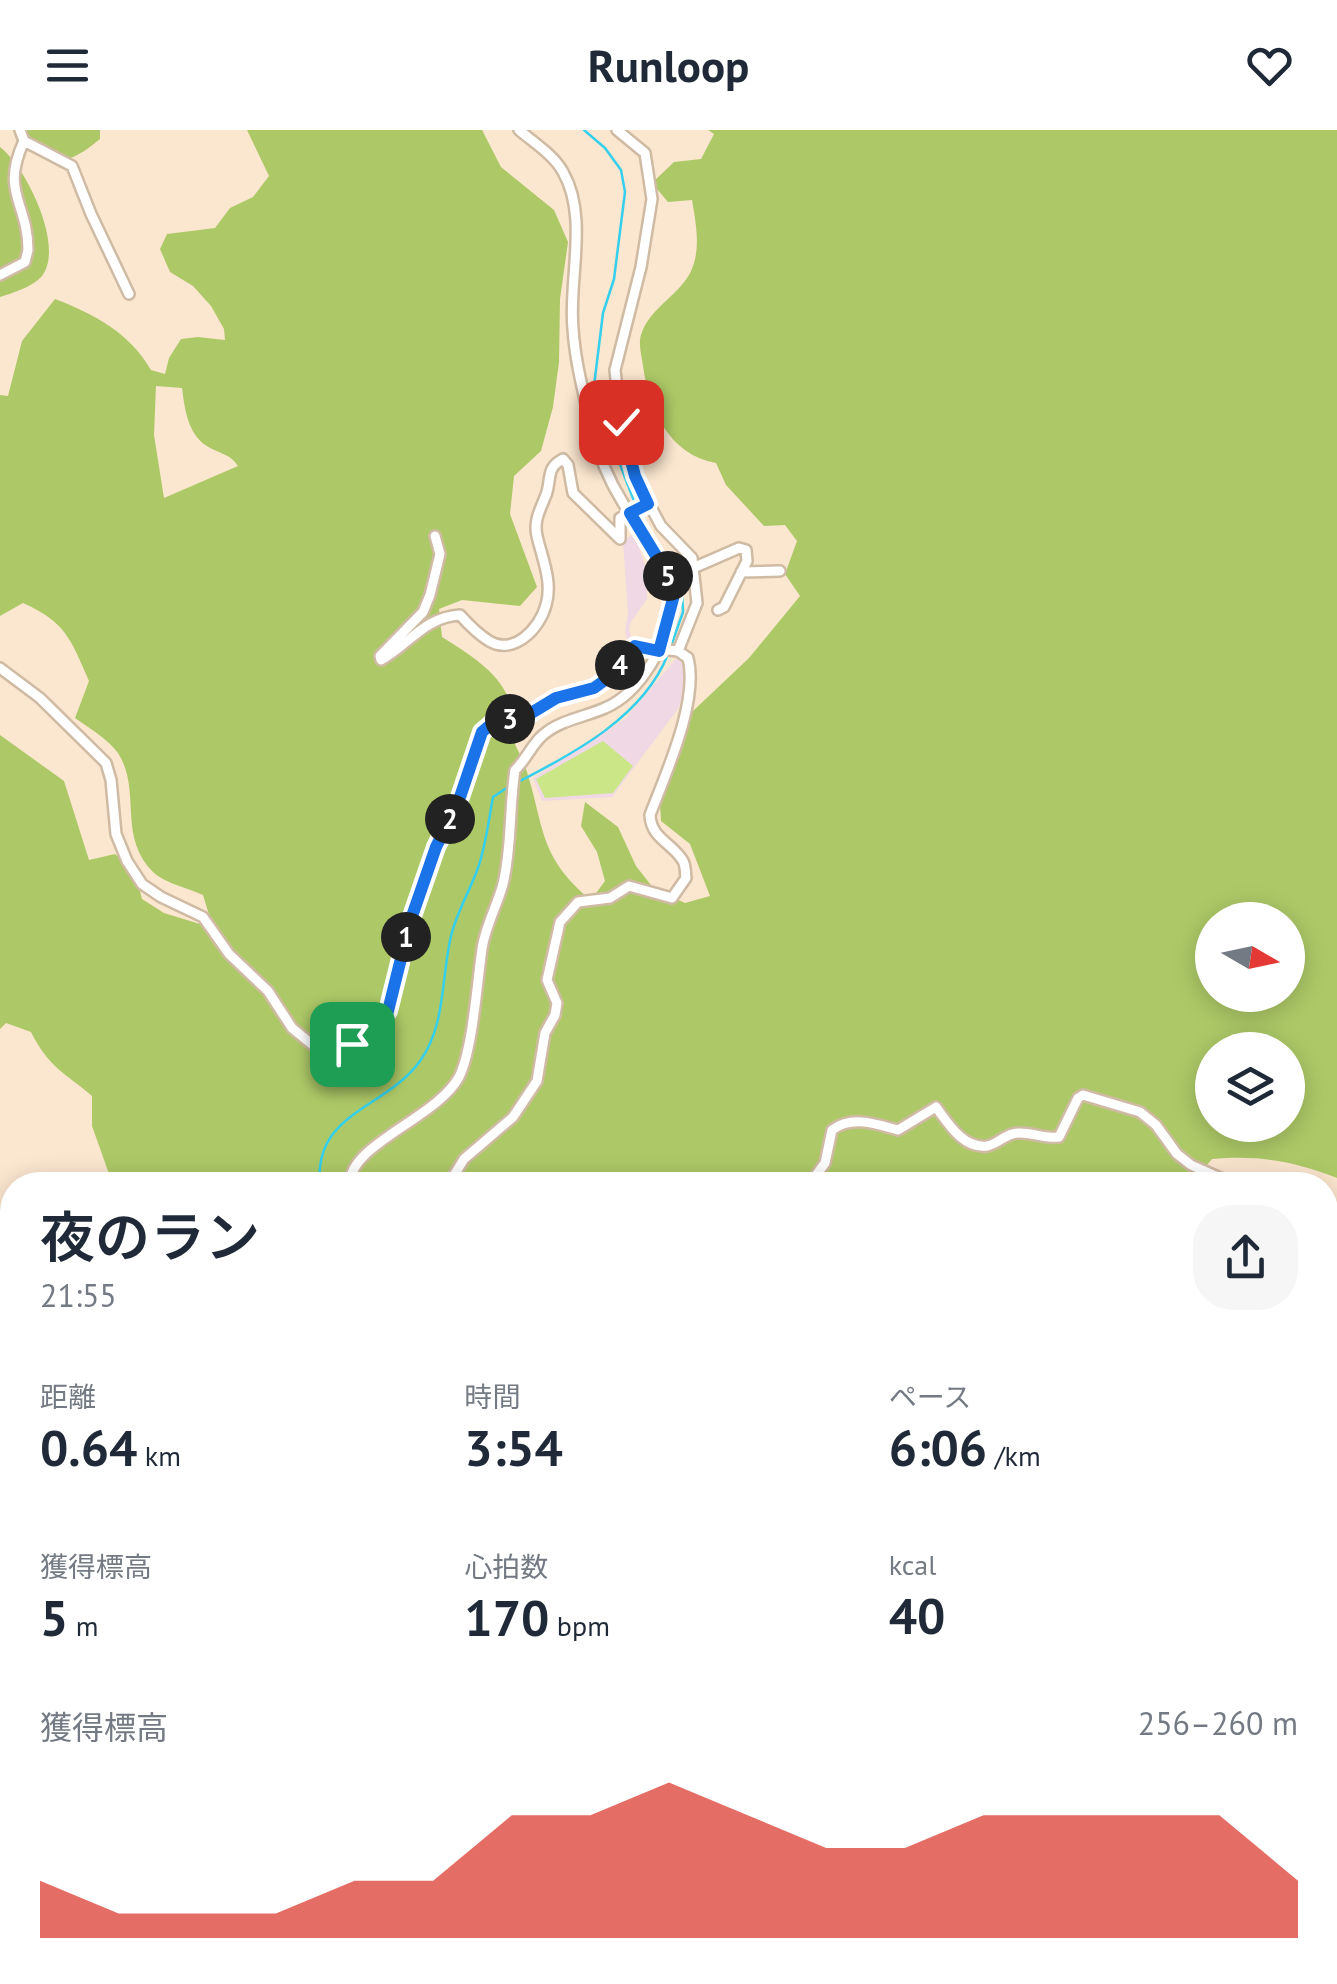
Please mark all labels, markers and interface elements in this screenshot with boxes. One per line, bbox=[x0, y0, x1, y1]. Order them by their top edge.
text: Runloop bbox=[588, 36, 749, 94]
icon: menu bbox=[40, 38, 95, 93]
icon: heart bbox=[1242, 38, 1297, 93]
pin bbox=[579, 380, 664, 465]
icon: check bbox=[594, 395, 649, 450]
pin: 5 bbox=[643, 551, 693, 601]
text: 5 bbox=[660, 557, 676, 594]
pin: 4 bbox=[595, 640, 645, 690]
text: 4 bbox=[612, 646, 628, 683]
pin: 3 bbox=[485, 694, 535, 744]
text: 3 bbox=[502, 700, 518, 737]
pin: 2 bbox=[425, 794, 475, 844]
text: 2 bbox=[442, 800, 458, 837]
north arrow bbox=[1195, 902, 1305, 1012]
map controls bbox=[1195, 902, 1305, 1142]
pin: 1 bbox=[381, 912, 431, 962]
text: 1 bbox=[398, 918, 414, 955]
pin bbox=[310, 1002, 395, 1087]
icon: arrive bbox=[325, 1017, 380, 1072]
button: layers bbox=[1195, 1032, 1305, 1142]
text: 夜のラン bbox=[40, 1201, 260, 1272]
button: share bbox=[1193, 1205, 1298, 1310]
text: 21:55 bbox=[40, 1274, 117, 1316]
text: 距離 bbox=[40, 1378, 96, 1415]
text: 時間 bbox=[464, 1378, 520, 1415]
text: ペース bbox=[889, 1378, 971, 1415]
text: 0.64 bbox=[40, 1415, 137, 1480]
text: 3:54 bbox=[464, 1415, 563, 1480]
text: 6:06 bbox=[889, 1415, 987, 1480]
text: km bbox=[137, 1437, 181, 1474]
text: /km bbox=[987, 1437, 1041, 1474]
text: kcal bbox=[889, 1546, 936, 1583]
text: 獲得標高 bbox=[40, 1548, 152, 1585]
text: 心拍数 bbox=[464, 1548, 548, 1585]
text: 40 bbox=[889, 1583, 945, 1648]
text: 5 bbox=[40, 1585, 68, 1650]
text: 170 bbox=[464, 1585, 549, 1650]
text: m bbox=[68, 1607, 99, 1644]
text: bpm bbox=[549, 1607, 610, 1644]
text: 256–260 m bbox=[1138, 1702, 1298, 1744]
text: 獲得標高 bbox=[40, 1706, 168, 1748]

